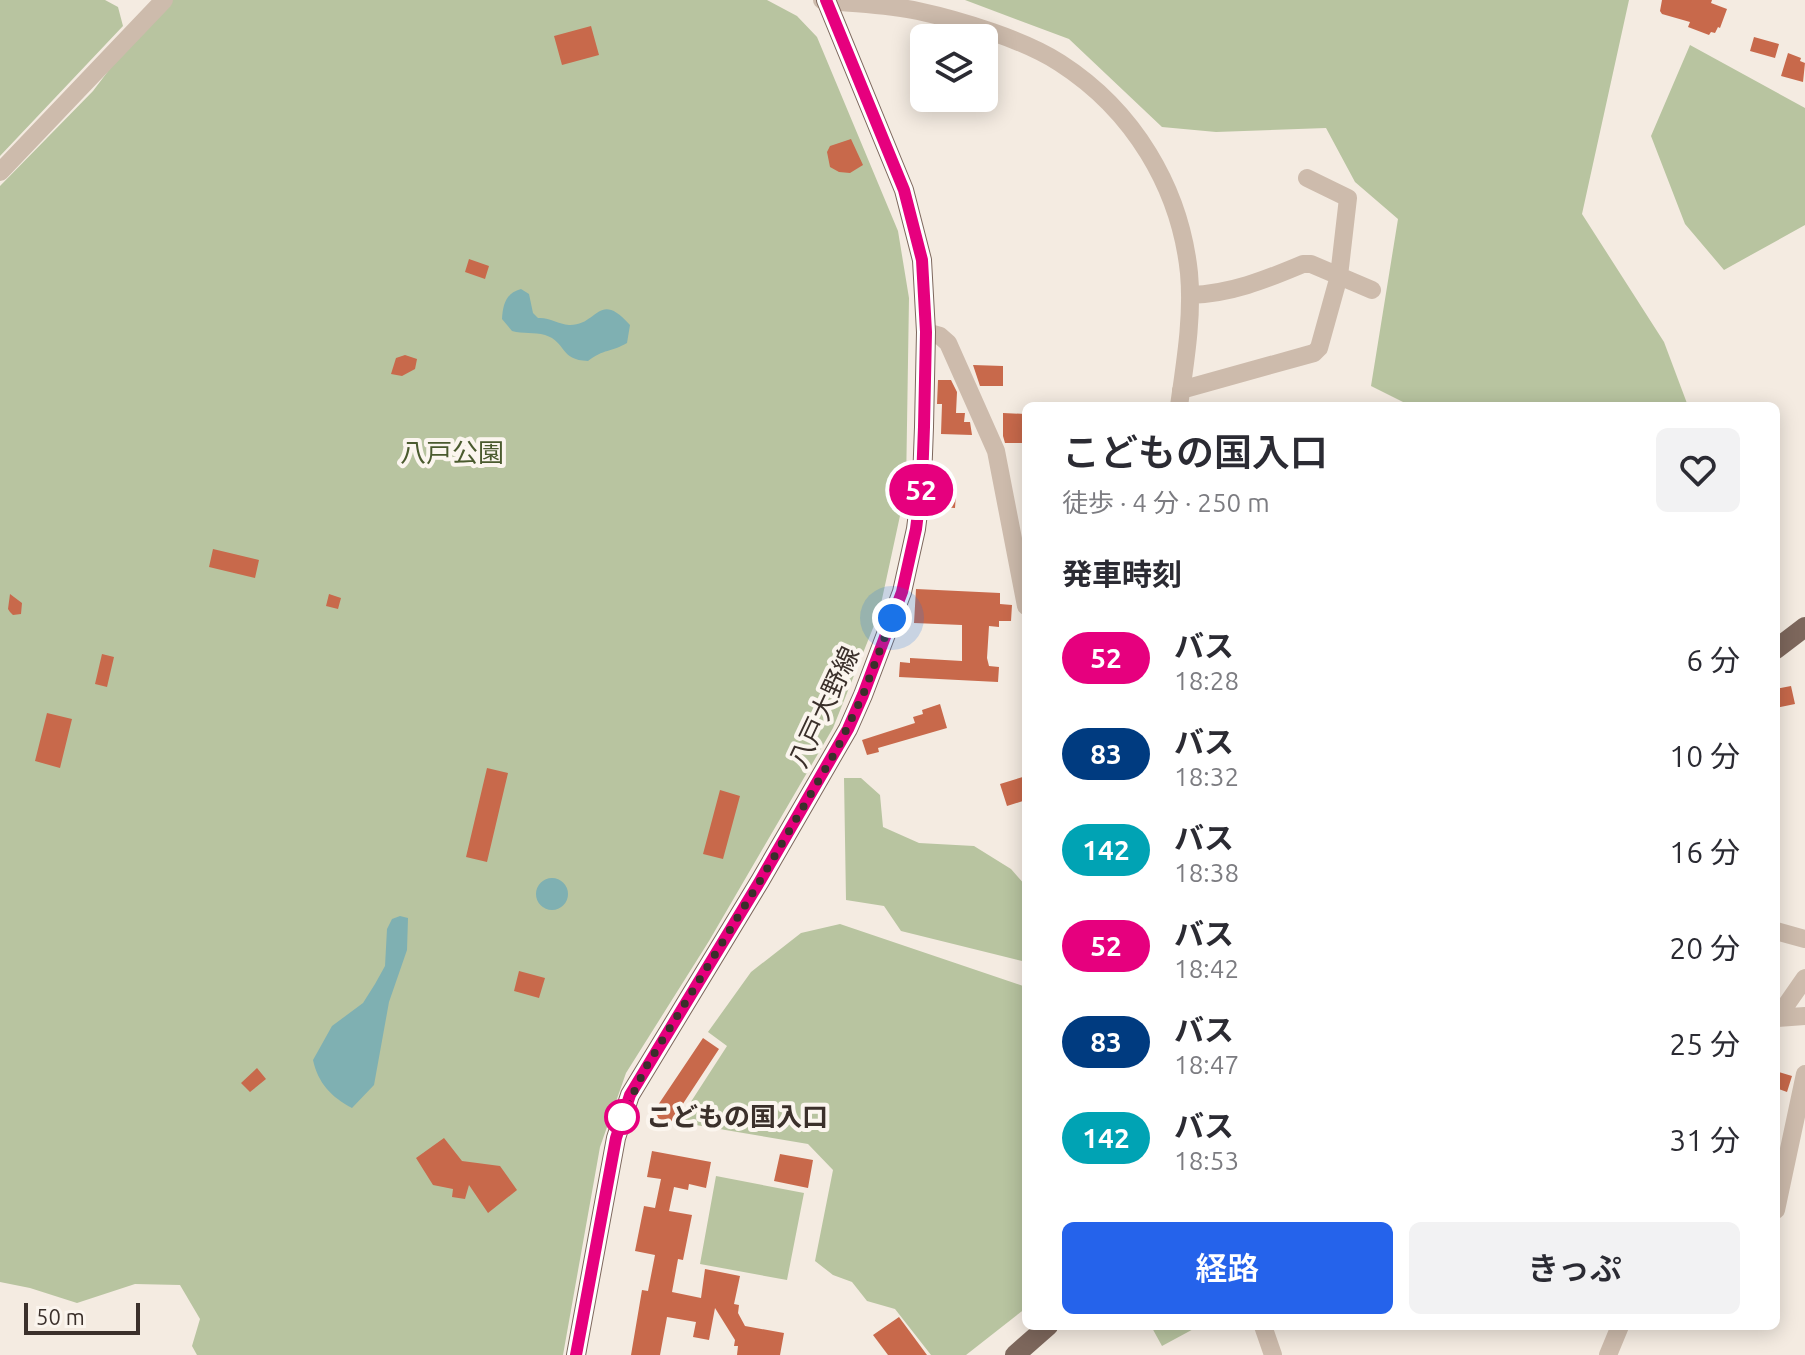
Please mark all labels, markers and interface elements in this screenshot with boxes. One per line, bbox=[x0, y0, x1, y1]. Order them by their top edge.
map controls bbox=[910, 24, 998, 112]
button: layers bbox=[910, 24, 998, 112]
button: heart bbox=[1656, 428, 1740, 512]
text: こどもの国入口 bbox=[1062, 431, 1328, 473]
park label: 八戸公園 bbox=[400, 438, 504, 467]
line badge: 52 bbox=[885, 464, 957, 516]
text: 52 bbox=[905, 474, 937, 505]
text: 徒歩 · 4 分 · 250 m bbox=[1062, 488, 1270, 517]
text: 発車時刻 bbox=[1062, 557, 1182, 591]
your location bbox=[872, 598, 912, 638]
text: バス bbox=[1174, 629, 1234, 663]
street label: 八戸大野線 bbox=[783, 642, 864, 772]
text: 52 bbox=[1090, 642, 1122, 673]
text: 6 分 bbox=[1686, 643, 1740, 677]
text: 18:28 bbox=[1174, 666, 1239, 695]
text: バス bbox=[1174, 725, 1234, 759]
text: 83 bbox=[1090, 738, 1122, 769]
text: 10 分 bbox=[1669, 739, 1740, 773]
text: 18:32 bbox=[1174, 762, 1239, 791]
text: バス bbox=[1174, 821, 1234, 855]
text: 142 bbox=[1082, 834, 1130, 865]
text: 16 分 bbox=[1669, 835, 1740, 869]
text: 18:38 bbox=[1174, 858, 1239, 887]
text: バス bbox=[1174, 917, 1234, 951]
text: 52 bbox=[1090, 930, 1122, 961]
text: 20 分 bbox=[1669, 931, 1740, 965]
text: 18:42 bbox=[1174, 954, 1239, 983]
text: バス bbox=[1174, 1013, 1234, 1047]
text: 83 bbox=[1090, 1026, 1122, 1057]
text: 25 分 bbox=[1669, 1027, 1740, 1061]
text: 18:47 bbox=[1174, 1050, 1239, 1079]
marker: こどもの国入口 bbox=[605, 1100, 639, 1134]
place label: こどもの国入口 bbox=[646, 1102, 828, 1131]
text: バス bbox=[1174, 1109, 1234, 1143]
text: 142 bbox=[1082, 1122, 1130, 1153]
text: 31 分 bbox=[1669, 1123, 1740, 1157]
text: 18:53 bbox=[1174, 1146, 1239, 1175]
button: 経路 bbox=[1062, 1222, 1393, 1314]
button: きっぷ bbox=[1409, 1222, 1740, 1314]
scale bar bbox=[24, 1299, 140, 1335]
text: 50 m bbox=[36, 1304, 85, 1329]

